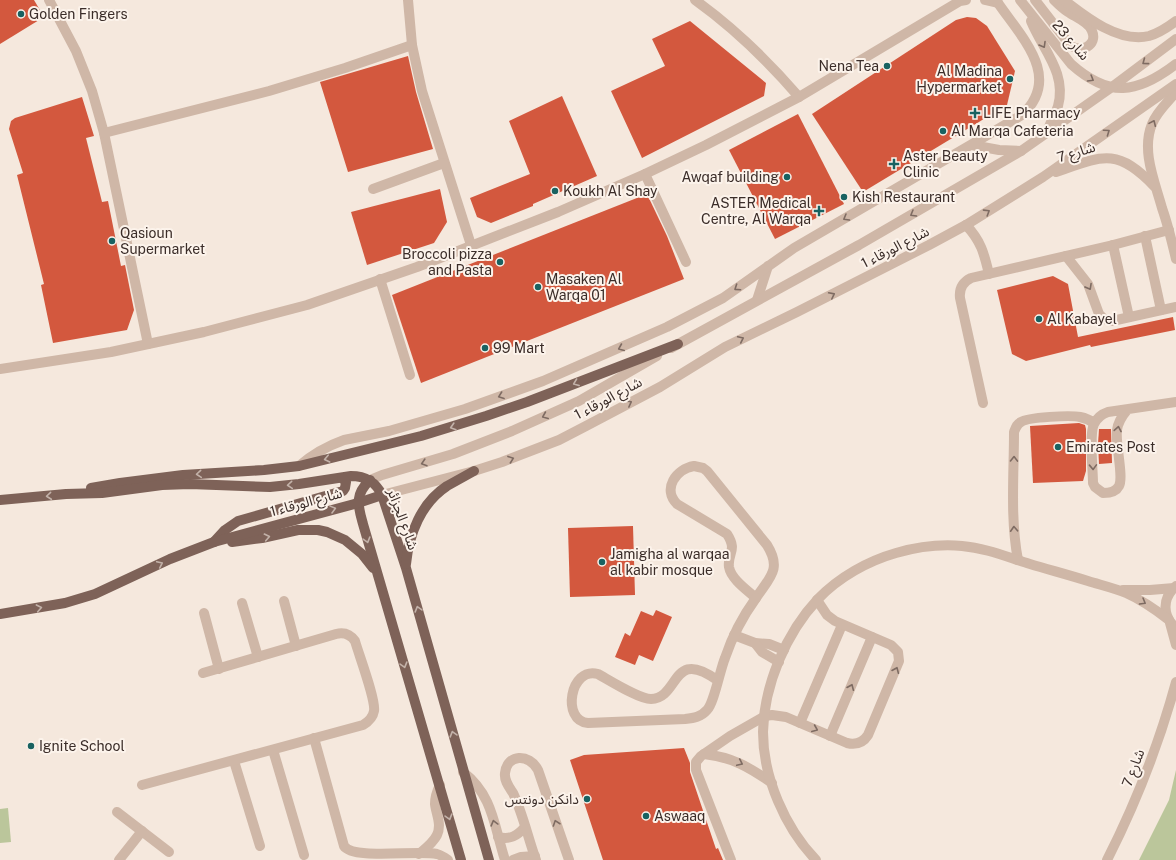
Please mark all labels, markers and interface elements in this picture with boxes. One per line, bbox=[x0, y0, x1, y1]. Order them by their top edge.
place label: Golden Fingers bbox=[29, 6, 128, 22]
marker: Golden Fingers bbox=[16, 9, 26, 19]
street label: شارع 23 bbox=[1047, 17, 1093, 65]
one-way arrow bbox=[1039, 41, 1046, 48]
place label: Nena Tea bbox=[818, 58, 879, 74]
one-way arrow bbox=[1142, 58, 1149, 65]
marker: Nena Tea bbox=[882, 61, 892, 71]
place label: Al Madina Hypermarket bbox=[916, 63, 1002, 95]
marker: Al Madina Hypermarket bbox=[1005, 74, 1015, 84]
one-way arrow bbox=[1087, 74, 1094, 82]
place label: LIFE Pharmacy bbox=[983, 105, 1081, 121]
marker: LIFE Pharmacy bbox=[970, 108, 980, 118]
one-way arrow bbox=[1148, 119, 1156, 127]
place label: Al Marqa Cafeteria bbox=[951, 123, 1074, 139]
marker: Al Marqa Cafeteria bbox=[938, 126, 948, 136]
one-way arrow bbox=[1103, 129, 1110, 137]
street label: شارع 7 bbox=[1055, 139, 1098, 168]
place label: Aster Beauty Clinic bbox=[903, 148, 988, 180]
marker: Aster Beauty Clinic bbox=[888, 158, 900, 170]
place label: Awqaf building bbox=[682, 169, 779, 185]
marker: Awqaf building bbox=[782, 172, 792, 182]
place label: Koukh Al Shay bbox=[563, 183, 658, 199]
marker: Koukh Al Shay bbox=[550, 186, 560, 196]
place label: Kish Restaurant bbox=[852, 189, 955, 205]
marker: Kish Restaurant bbox=[839, 192, 849, 202]
place label: ASTER Medical Centre, Al Warqa bbox=[701, 195, 811, 227]
marker: ASTER Medical Centre, Al Warqa bbox=[814, 206, 824, 216]
one-way arrow bbox=[983, 209, 990, 217]
one-way arrow bbox=[909, 210, 917, 217]
one-way arrow bbox=[843, 213, 850, 220]
street label: شارع الورقاء 1 bbox=[858, 223, 933, 274]
place label: Qasioun Supermarket bbox=[120, 225, 205, 257]
marker: Qasioun Supermarket bbox=[107, 236, 117, 246]
place label: Broccoli pizza and Pasta bbox=[402, 246, 492, 278]
marker: Broccoli pizza and Pasta bbox=[495, 257, 505, 267]
place label: Masaken Al Warqa 01 bbox=[546, 271, 622, 303]
marker: Masaken Al Warqa 01 bbox=[533, 282, 543, 292]
one-way arrow bbox=[734, 283, 741, 291]
one-way arrow bbox=[1084, 283, 1091, 290]
one-way arrow bbox=[828, 292, 835, 300]
place label: Al Kabayel bbox=[1047, 311, 1117, 327]
marker: Al Kabayel bbox=[1034, 314, 1044, 324]
one-way arrow bbox=[737, 336, 745, 344]
place label: 99 Mart bbox=[493, 340, 545, 356]
marker: 99 Mart bbox=[480, 343, 490, 353]
one-way arrow bbox=[618, 343, 625, 351]
street label: شارع الورقاء 1 bbox=[571, 374, 646, 425]
one-way arrow bbox=[572, 378, 579, 387]
one-way arrow bbox=[498, 392, 505, 400]
one-way arrow bbox=[624, 401, 632, 408]
one-way arrow bbox=[541, 411, 549, 419]
one-way arrow bbox=[450, 422, 457, 431]
one-way arrow bbox=[1114, 426, 1122, 432]
place label: Emirates Post bbox=[1066, 439, 1155, 455]
marker: Emirates Post bbox=[1053, 442, 1063, 452]
one-way arrow bbox=[324, 454, 331, 462]
one-way arrow bbox=[508, 455, 515, 464]
one-way arrow bbox=[1010, 456, 1018, 462]
one-way arrow bbox=[421, 458, 428, 467]
one-way arrow bbox=[1089, 464, 1097, 470]
one-way arrow bbox=[196, 469, 202, 478]
one-way arrow bbox=[287, 481, 293, 490]
street label: شارع الورقاء 1 bbox=[268, 485, 345, 522]
street label: شارع الجزائر bbox=[381, 485, 422, 553]
one-way arrow bbox=[46, 491, 52, 500]
one-way arrow bbox=[329, 506, 336, 514]
one-way arrow bbox=[1010, 526, 1019, 532]
one-way arrow bbox=[264, 533, 270, 542]
one-way arrow bbox=[362, 537, 371, 544]
place label: Jamigha al warqaa al kabir mosque bbox=[610, 546, 730, 578]
marker: Jamigha al warqaa al kabir mosque bbox=[597, 557, 607, 567]
one-way arrow bbox=[156, 561, 163, 569]
one-way arrow bbox=[1139, 598, 1146, 605]
one-way arrow bbox=[35, 604, 42, 613]
one-way arrow bbox=[414, 606, 422, 612]
one-way arrow bbox=[399, 661, 408, 668]
one-way arrow bbox=[891, 667, 899, 674]
one-way arrow bbox=[846, 683, 854, 690]
one-way arrow bbox=[810, 724, 818, 732]
one-way arrow bbox=[449, 731, 457, 737]
place label: Ignite School bbox=[39, 738, 125, 754]
marker: Ignite School bbox=[26, 741, 36, 751]
street label: شارع 7 bbox=[1119, 747, 1150, 790]
one-way arrow bbox=[736, 758, 744, 766]
place label: دانكن دونتس bbox=[505, 791, 579, 808]
marker: دانكن دونتس bbox=[582, 794, 592, 804]
place label: Aswaaq bbox=[654, 808, 705, 824]
marker: Aswaaq bbox=[641, 811, 651, 821]
one-way arrow bbox=[444, 813, 453, 820]
one-way arrow bbox=[490, 819, 499, 826]
one-way arrow bbox=[553, 820, 561, 827]

